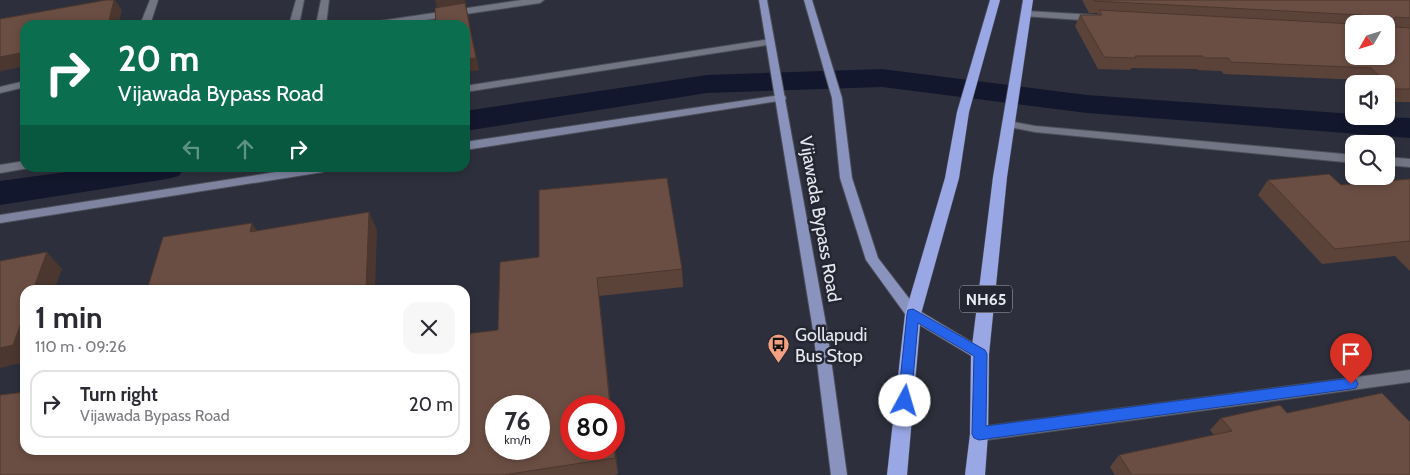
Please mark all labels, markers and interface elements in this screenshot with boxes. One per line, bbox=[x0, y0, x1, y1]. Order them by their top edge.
north arrow bbox=[1345, 15, 1395, 65]
map controls bbox=[1345, 15, 1395, 185]
text: 20 m bbox=[118, 37, 200, 80]
icon: right bbox=[35, 40, 100, 105]
button: sound bbox=[1345, 75, 1395, 125]
text: Vijawada Bypass Road bbox=[118, 80, 324, 107]
street label: Vijawada Bypass Road bbox=[795, 134, 845, 304]
icon: left bbox=[178, 135, 206, 163]
icon: ahead bbox=[231, 135, 259, 163]
icon: right bbox=[284, 135, 312, 163]
button: search bbox=[1345, 135, 1395, 185]
road number: NH65 bbox=[960, 286, 1012, 312]
text: 1 min bbox=[35, 299, 103, 336]
button: close bbox=[403, 302, 455, 354]
place label: Gollapudi Bus Stop bbox=[795, 324, 867, 367]
bus stop icon: Gollapudi Bus Stop bbox=[767, 333, 791, 364]
pin bbox=[1330, 333, 1372, 384]
text: 110 m · 09:26 bbox=[35, 337, 126, 356]
icon: arrive bbox=[1337, 340, 1365, 368]
position arrow bbox=[878, 374, 930, 426]
text: Turn right bbox=[80, 383, 158, 406]
icon: right bbox=[37, 390, 65, 418]
text: 20 m bbox=[409, 393, 453, 416]
speed limit sign: 80 bbox=[560, 395, 625, 460]
text: Vijawada Bypass Road bbox=[80, 406, 230, 425]
text: 76 bbox=[504, 406, 531, 436]
text: km/h bbox=[504, 432, 531, 447]

